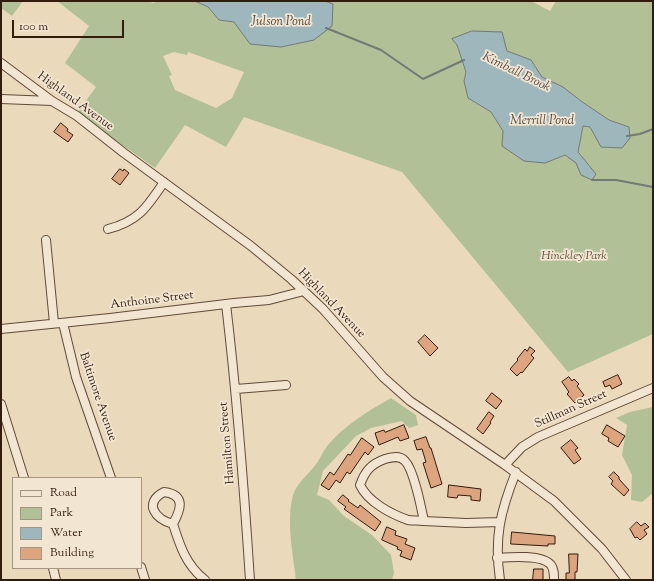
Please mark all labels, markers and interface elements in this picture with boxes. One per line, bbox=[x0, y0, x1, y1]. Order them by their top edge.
scale bar bbox=[14, 12, 126, 38]
water label: Julson Pond bbox=[251, 15, 311, 31]
text: 100 m bbox=[19, 18, 48, 36]
water label: Kimball Brook bbox=[479, 50, 553, 96]
street label: Highland Avenue bbox=[34, 69, 116, 135]
water label: Merrill Pond bbox=[510, 114, 574, 130]
park label: Hinckley Park bbox=[541, 250, 607, 264]
street label: Highland Avenue bbox=[294, 266, 368, 342]
street label: Anthoine Street bbox=[110, 289, 194, 313]
street label: Baltimore Avenue bbox=[75, 351, 119, 443]
street label: Stillman Street bbox=[533, 388, 609, 432]
street label: Hamilton Street bbox=[217, 401, 239, 485]
legend bbox=[12, 477, 142, 569]
text: Road bbox=[50, 484, 77, 502]
text: Park bbox=[50, 504, 73, 522]
text: Water bbox=[50, 524, 82, 542]
text: Building bbox=[50, 544, 94, 562]

